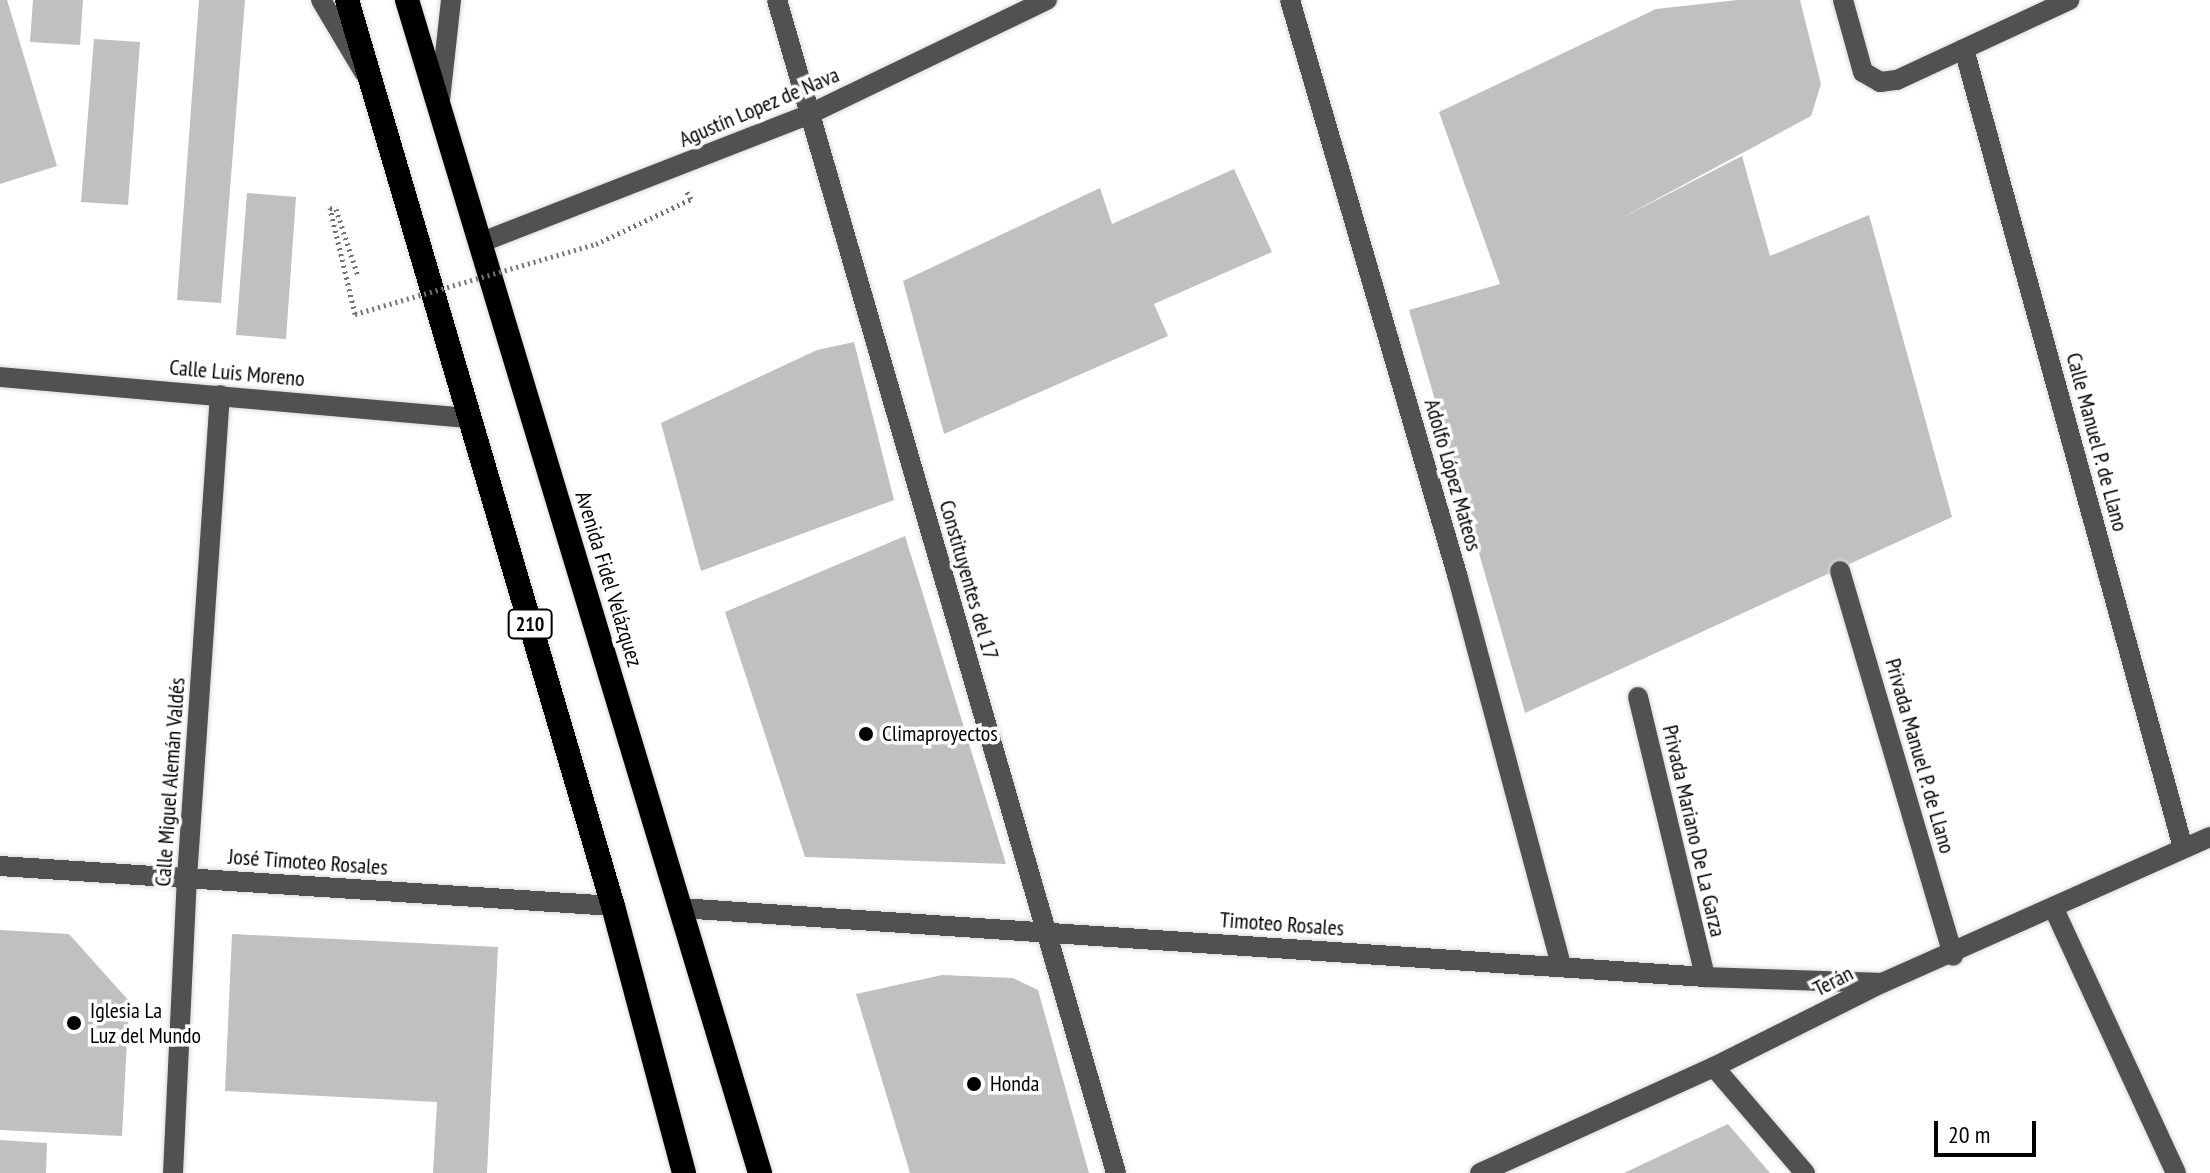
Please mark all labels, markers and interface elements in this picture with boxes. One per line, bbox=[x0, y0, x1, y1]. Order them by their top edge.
street label: Agustín Lopez de Nava bbox=[675, 61, 843, 153]
street label: Calle Manuel P. de Llano bbox=[2060, 349, 2134, 535]
street label: Calle Luis Moreno bbox=[168, 354, 306, 392]
street label: Adolfo López Mateos bbox=[1419, 396, 1487, 554]
street label: Avenida Fidel Velázquez bbox=[570, 488, 648, 670]
street label: Constituyentes del 17 bbox=[934, 497, 1004, 663]
road number: 210 bbox=[506, 608, 554, 640]
street label: Privada Manuel P. de Llano bbox=[1879, 655, 1961, 857]
street label: Calle Miguel Alemán Valdés bbox=[149, 676, 191, 888]
place label: Climaproyectos bbox=[882, 721, 998, 747]
street label: Privada Mariano De La Garza bbox=[1657, 722, 1731, 940]
marker: Climaproyectos bbox=[857, 725, 875, 743]
street label: José Timoteo Rosales bbox=[227, 843, 389, 881]
street label: Timoteo Rosales bbox=[1219, 906, 1345, 942]
street label: Terán bbox=[1809, 960, 1857, 1002]
place label: Iglesia La Luz del Mundo bbox=[90, 997, 202, 1048]
marker: Iglesia La Luz del Mundo bbox=[65, 1014, 83, 1032]
place label: Honda bbox=[990, 1071, 1039, 1097]
marker: Honda bbox=[965, 1075, 983, 1093]
scale bar bbox=[1938, 1105, 2040, 1155]
text: 20 m bbox=[1948, 1119, 1990, 1150]

